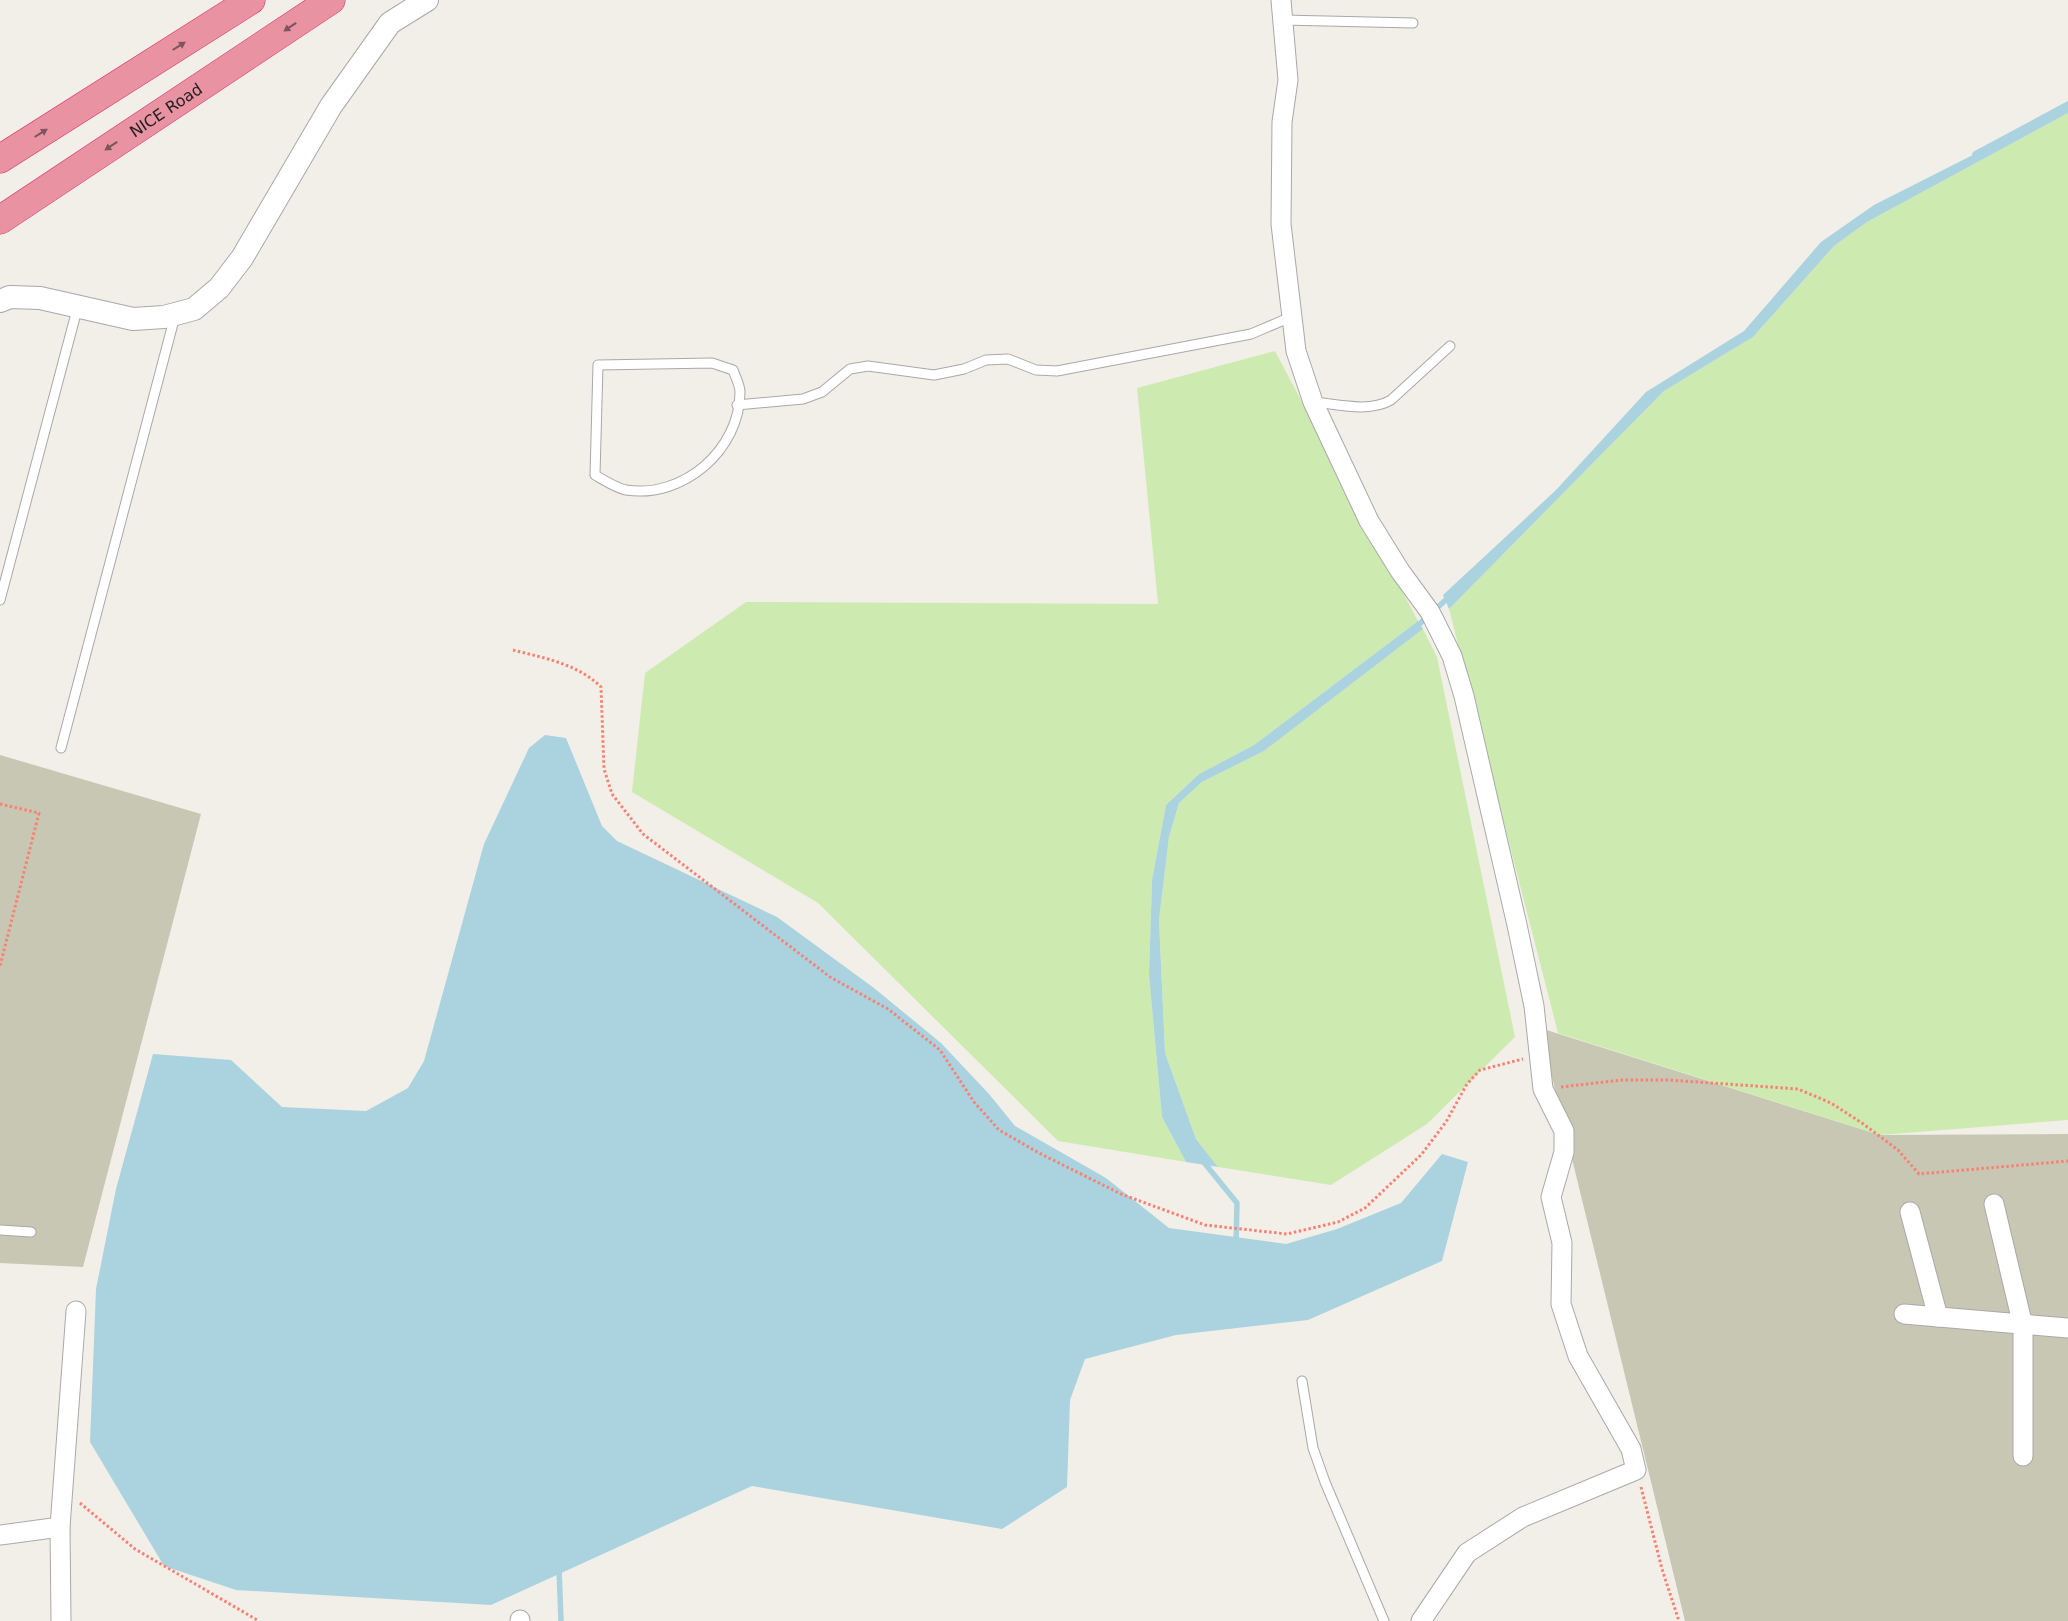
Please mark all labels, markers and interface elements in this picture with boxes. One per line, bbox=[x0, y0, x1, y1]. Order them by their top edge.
one-way arrow bbox=[284, 22, 297, 32]
one-way arrow bbox=[172, 41, 185, 51]
street label: NICE Road bbox=[126, 79, 206, 141]
one-way arrow bbox=[35, 128, 48, 138]
one-way arrow bbox=[104, 141, 118, 151]

